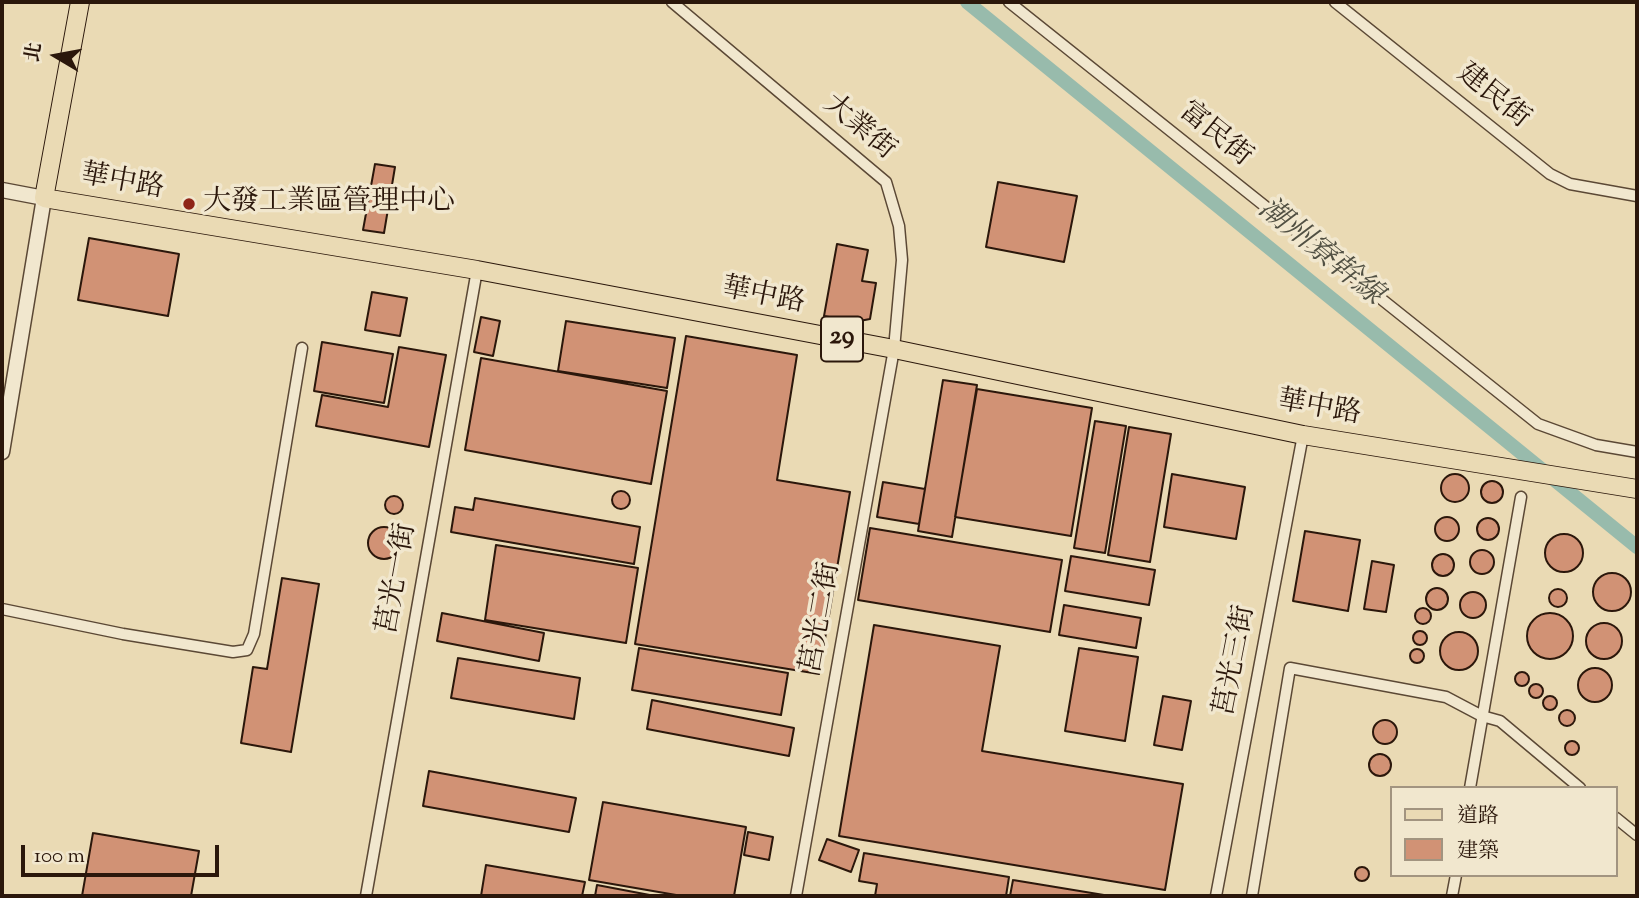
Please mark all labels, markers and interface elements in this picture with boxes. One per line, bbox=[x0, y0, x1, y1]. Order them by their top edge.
north arrow bbox=[21, 21, 91, 91]
text: 北 bbox=[20, 41, 50, 64]
street label: 建民街 bbox=[1449, 59, 1535, 137]
street label: 大業街 bbox=[815, 89, 901, 169]
street label: 富民街 bbox=[1171, 97, 1257, 175]
street label: 華中路 bbox=[78, 160, 166, 208]
place label: 大發工業區管理中心 bbox=[203, 187, 455, 221]
water label: 潮州寮幹線 bbox=[1249, 193, 1389, 315]
marker: 大發工業區管理中心 bbox=[181, 196, 197, 212]
street label: 華中路 bbox=[719, 273, 807, 323]
road number: 29 bbox=[821, 316, 863, 362]
street label: 華中路 bbox=[1275, 386, 1363, 434]
street label: 莒光一街 bbox=[373, 521, 425, 637]
street label: 莒光二街 bbox=[797, 560, 849, 676]
street label: 莒光三街 bbox=[1210, 603, 1264, 719]
legend bbox=[1390, 786, 1618, 877]
text: 道路 bbox=[1457, 802, 1499, 832]
scale bar bbox=[24, 832, 222, 876]
text: 建築 bbox=[1457, 837, 1499, 867]
text: 100 m bbox=[34, 842, 85, 872]

